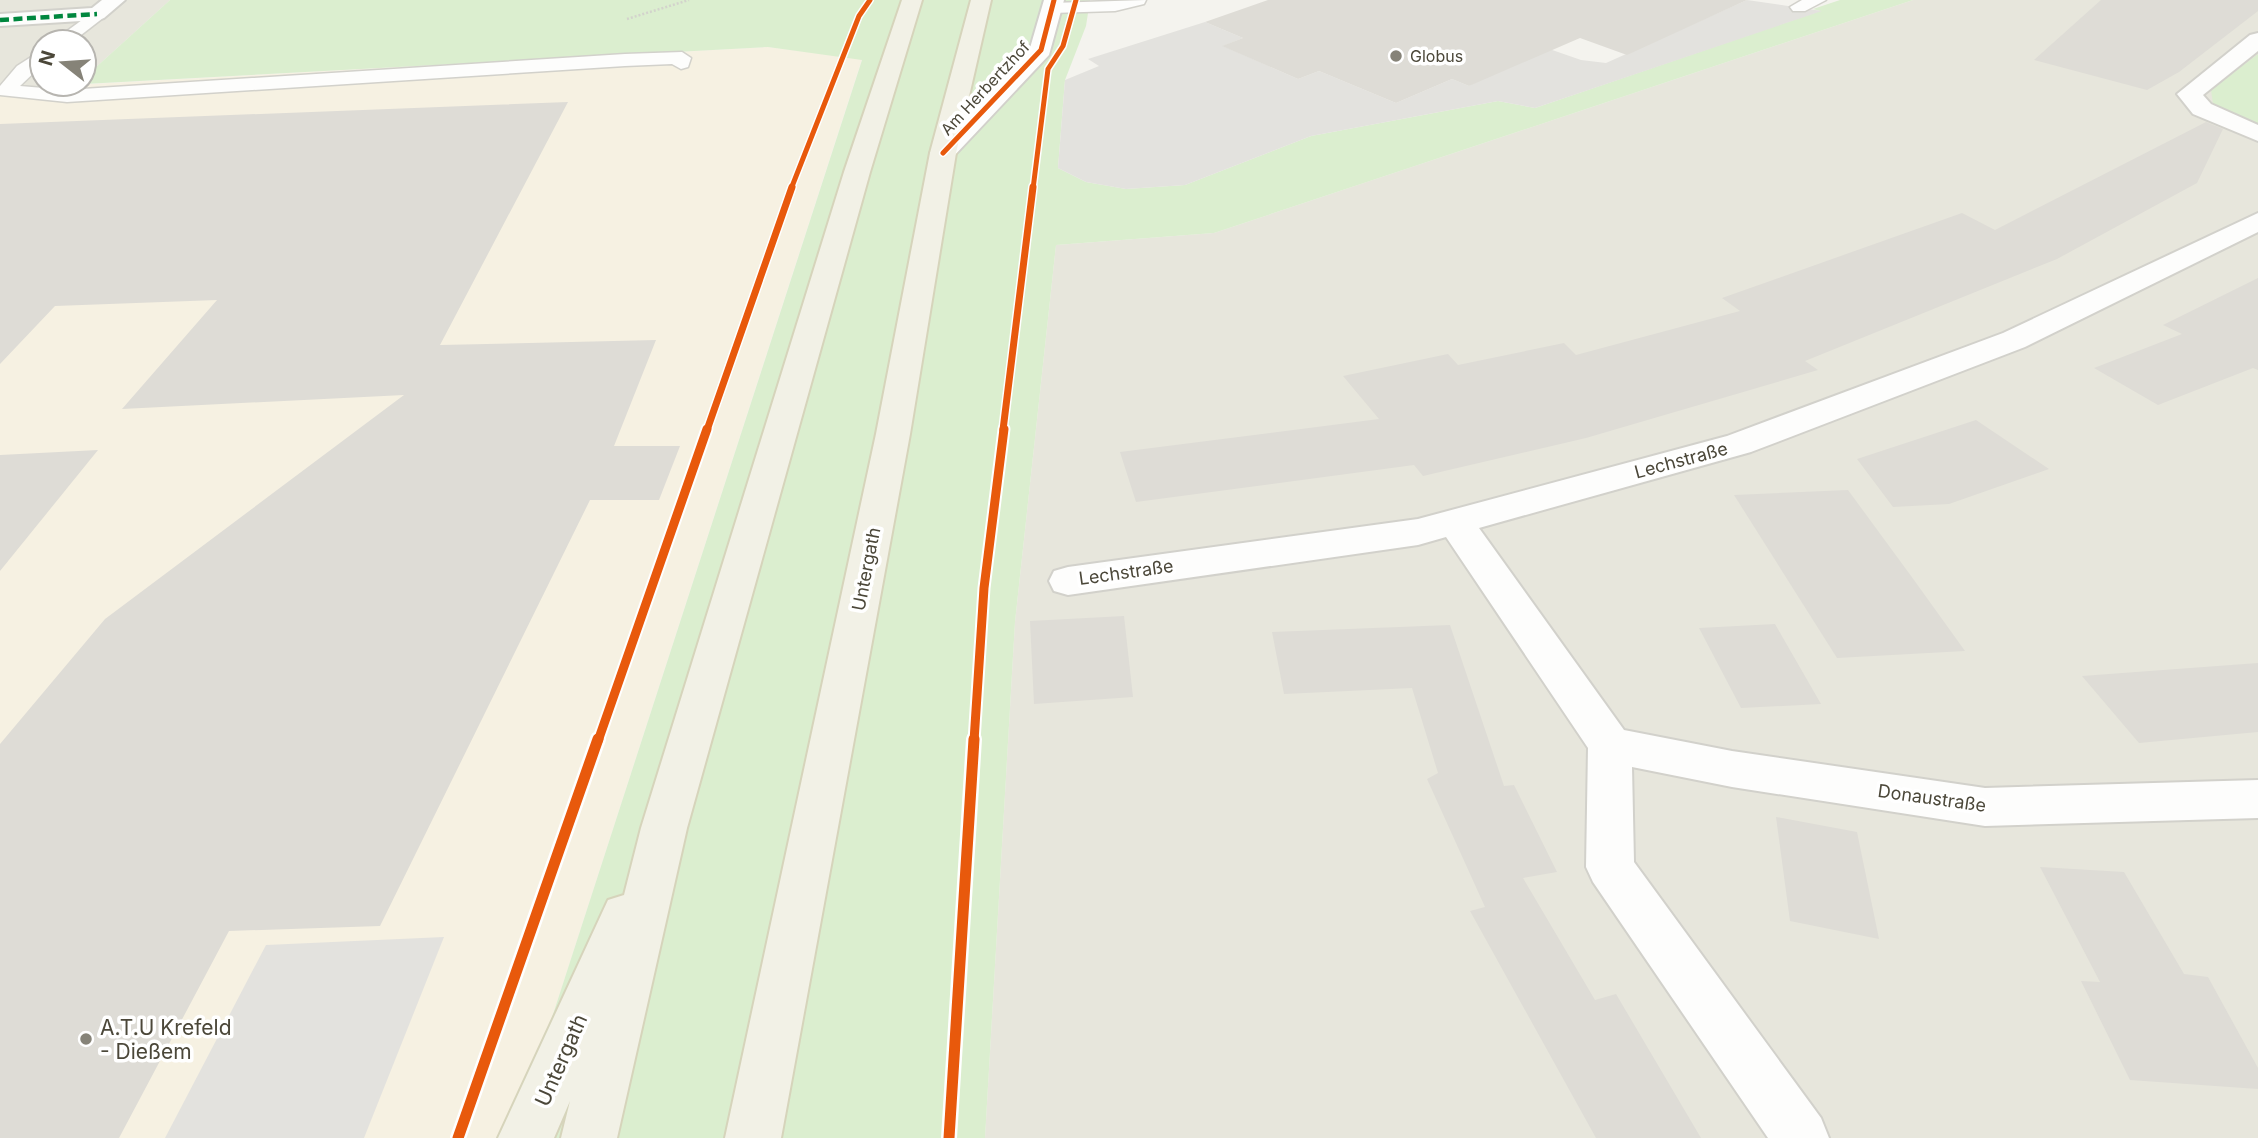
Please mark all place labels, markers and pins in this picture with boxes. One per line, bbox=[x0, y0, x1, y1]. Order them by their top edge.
place label: Globus bbox=[1410, 46, 1463, 66]
marker: Globus bbox=[1388, 48, 1404, 64]
place label: A.T.U Krefeld - Dießem bbox=[100, 1015, 232, 1064]
marker: A.T.U Krefeld - Dießem bbox=[78, 1031, 94, 1047]

